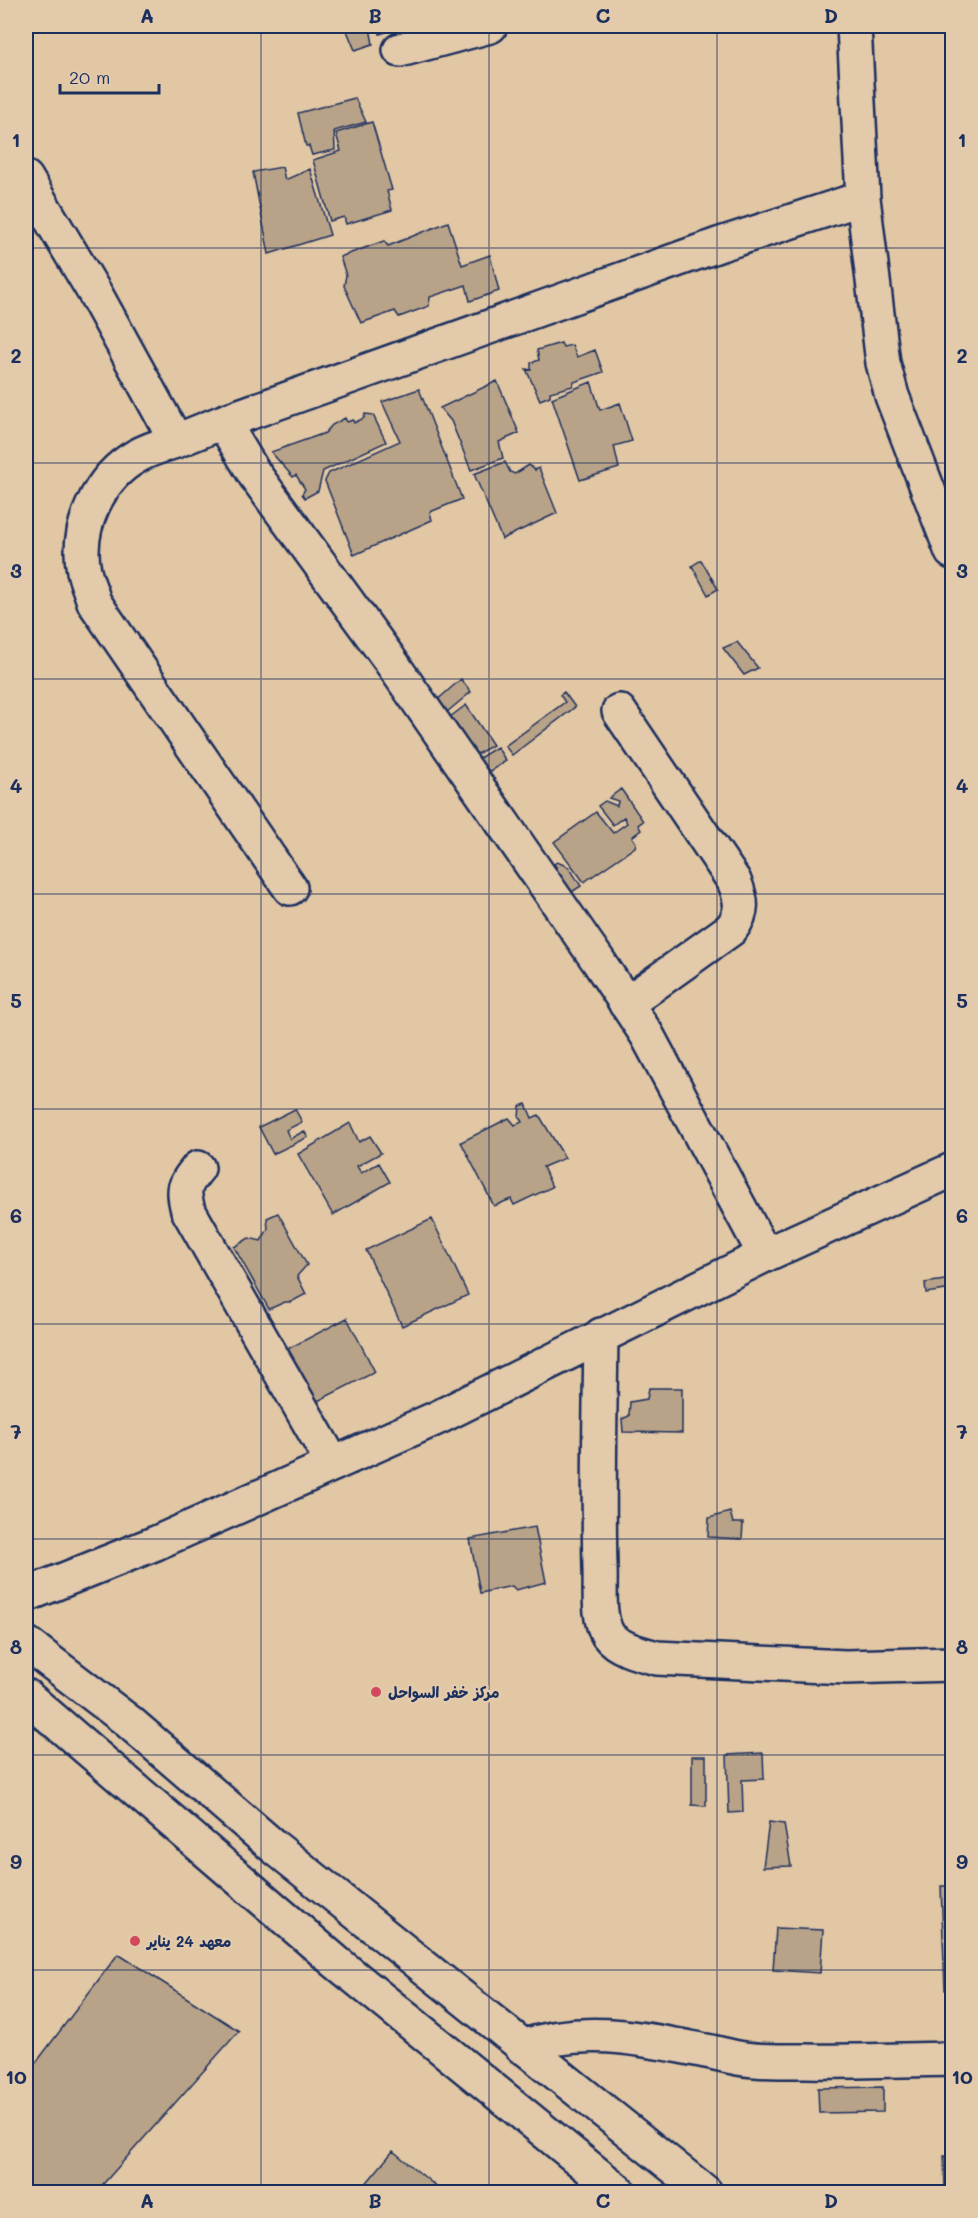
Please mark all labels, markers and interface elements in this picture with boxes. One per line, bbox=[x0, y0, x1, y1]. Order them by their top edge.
text: A bbox=[140, 2, 154, 28]
text: B bbox=[368, 2, 382, 28]
text: C bbox=[596, 2, 611, 28]
text: D bbox=[824, 2, 838, 28]
scale bar bbox=[60, 57, 159, 95]
text: 20 m bbox=[69, 65, 110, 89]
text: 1 bbox=[12, 126, 20, 152]
text: 1 bbox=[958, 126, 966, 152]
text: 2 bbox=[10, 342, 22, 368]
text: 2 bbox=[956, 342, 968, 368]
text: 3 bbox=[10, 557, 22, 583]
text: 3 bbox=[956, 557, 968, 583]
text: 4 bbox=[10, 772, 23, 798]
text: 4 bbox=[956, 772, 969, 798]
text: 5 bbox=[10, 987, 22, 1013]
text: 5 bbox=[956, 987, 968, 1013]
text: 6 bbox=[10, 1202, 22, 1228]
text: 6 bbox=[956, 1202, 968, 1228]
text: 7 bbox=[10, 1418, 22, 1444]
text: 7 bbox=[956, 1418, 968, 1444]
text: 8 bbox=[10, 1633, 22, 1659]
text: 8 bbox=[956, 1633, 968, 1659]
place label: مركز خفر السواحل bbox=[388, 1682, 500, 1703]
marker: مركز خفر السواحل bbox=[369, 1685, 383, 1699]
text: 9 bbox=[10, 1848, 22, 1874]
text: 9 bbox=[956, 1848, 968, 1874]
place label: معهد 24 يناير bbox=[145, 1931, 232, 1951]
marker: معهد 24 يناير bbox=[128, 1934, 142, 1948]
text: 10 bbox=[5, 2063, 27, 2089]
text: 10 bbox=[951, 2063, 973, 2089]
text: A bbox=[140, 2187, 154, 2213]
text: B bbox=[368, 2187, 382, 2213]
text: C bbox=[596, 2187, 611, 2213]
text: D bbox=[824, 2187, 838, 2213]

